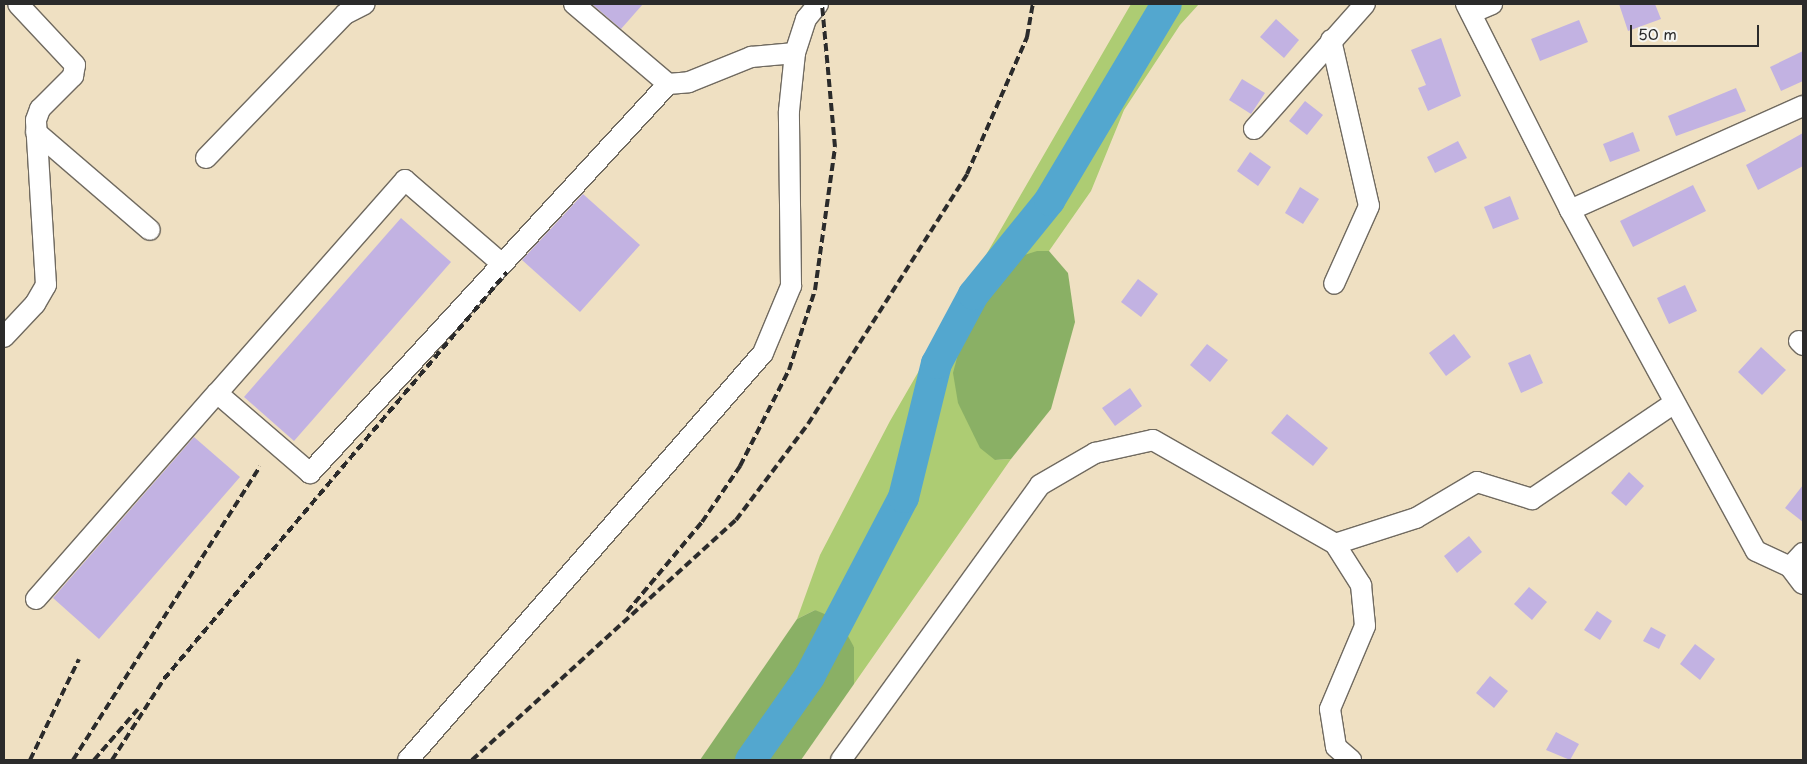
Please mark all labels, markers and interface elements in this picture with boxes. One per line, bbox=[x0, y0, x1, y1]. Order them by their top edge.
scale bar bbox=[1632, 15, 1761, 47]
text: 50 m bbox=[1638, 22, 1677, 45]

